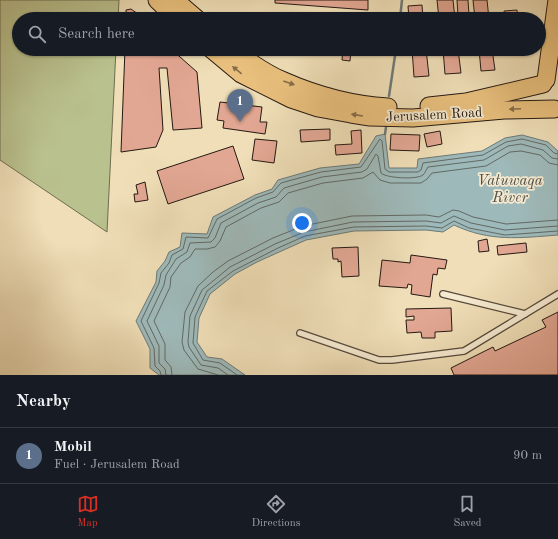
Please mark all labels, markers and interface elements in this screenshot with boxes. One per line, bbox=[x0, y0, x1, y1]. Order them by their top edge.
search box bbox=[12, 12, 546, 56]
icon: search bbox=[26, 23, 48, 45]
text: Search here bbox=[58, 27, 135, 42]
one-way arrow bbox=[231, 66, 242, 75]
one-way arrow bbox=[283, 80, 295, 86]
pin: 1 bbox=[227, 89, 253, 122]
street label: Jerusalem Road bbox=[385, 105, 483, 125]
one-way arrow bbox=[509, 106, 521, 113]
one-way arrow bbox=[351, 112, 363, 118]
water label: Vatuwaqa River bbox=[477, 174, 543, 206]
your location bbox=[292, 213, 312, 233]
text: Nearby bbox=[16, 393, 71, 410]
text: Mobil bbox=[54, 440, 92, 455]
text: 1 bbox=[25, 449, 33, 462]
text: 90 m bbox=[513, 449, 542, 462]
text: Fuel · Jerusalem Road bbox=[54, 458, 180, 471]
tab: Map bbox=[77, 493, 99, 531]
tab: Directions bbox=[252, 493, 300, 531]
tab: Saved bbox=[453, 493, 481, 531]

